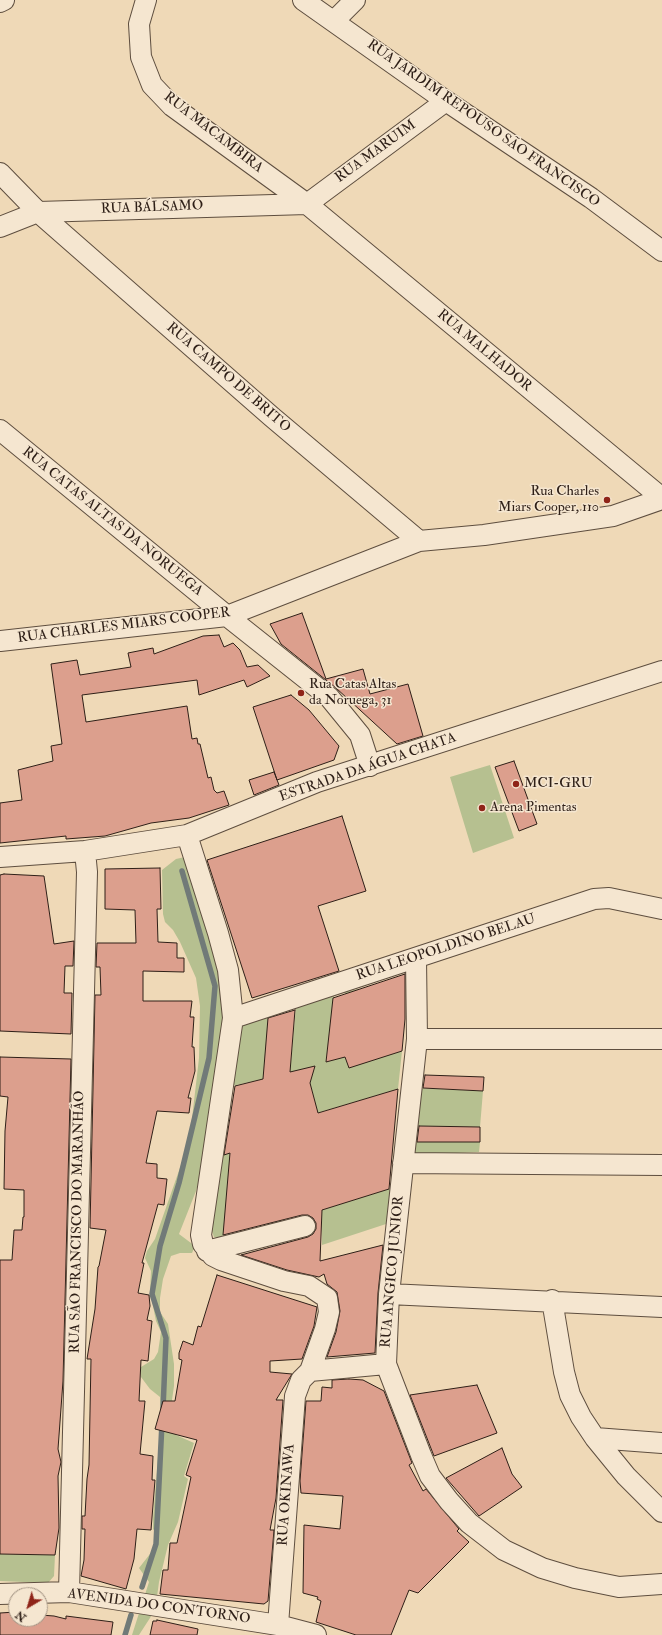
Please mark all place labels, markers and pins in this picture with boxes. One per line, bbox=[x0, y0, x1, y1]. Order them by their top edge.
place label: Rua Charles Miars Cooper, 110 bbox=[498, 484, 599, 516]
marker: Rua Charles Miars Cooper, 110 bbox=[602, 495, 612, 505]
place label: Rua Catas Altas da Noruega, 31 bbox=[309, 677, 396, 710]
marker: Rua Catas Altas da Noruega, 31 bbox=[296, 688, 306, 698]
place label: MCI-GRU bbox=[524, 776, 592, 792]
marker: MCI-GRU bbox=[511, 779, 521, 789]
place label: Arena Pimentas bbox=[490, 800, 577, 816]
marker: Arena Pimentas bbox=[477, 803, 487, 813]

